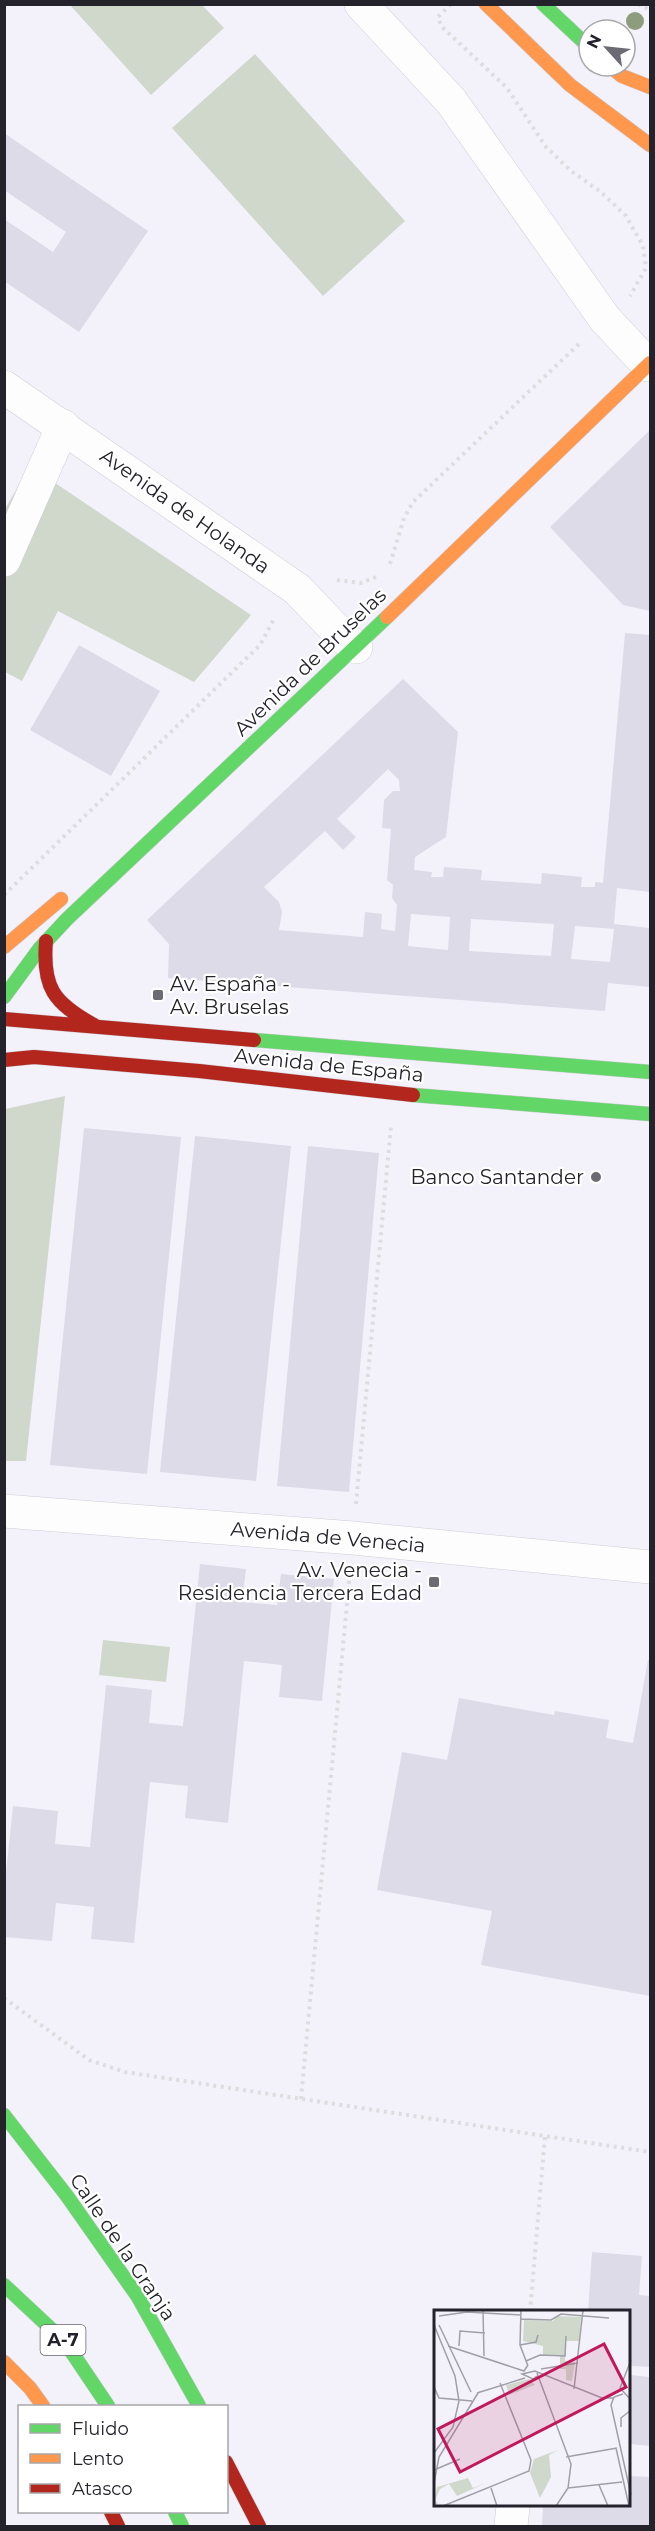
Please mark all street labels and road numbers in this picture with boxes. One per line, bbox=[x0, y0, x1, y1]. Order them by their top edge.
street label: Avenida de Holanda bbox=[96, 443, 274, 579]
street label: Avenida de Bruselas bbox=[229, 583, 391, 741]
street label: Avenida de España bbox=[233, 1043, 425, 1087]
street label: Avenida de Venecia bbox=[229, 1517, 427, 1557]
street label: Calle de la Granja bbox=[65, 2169, 181, 2325]
road number: A-7 bbox=[40, 2325, 86, 2355]

